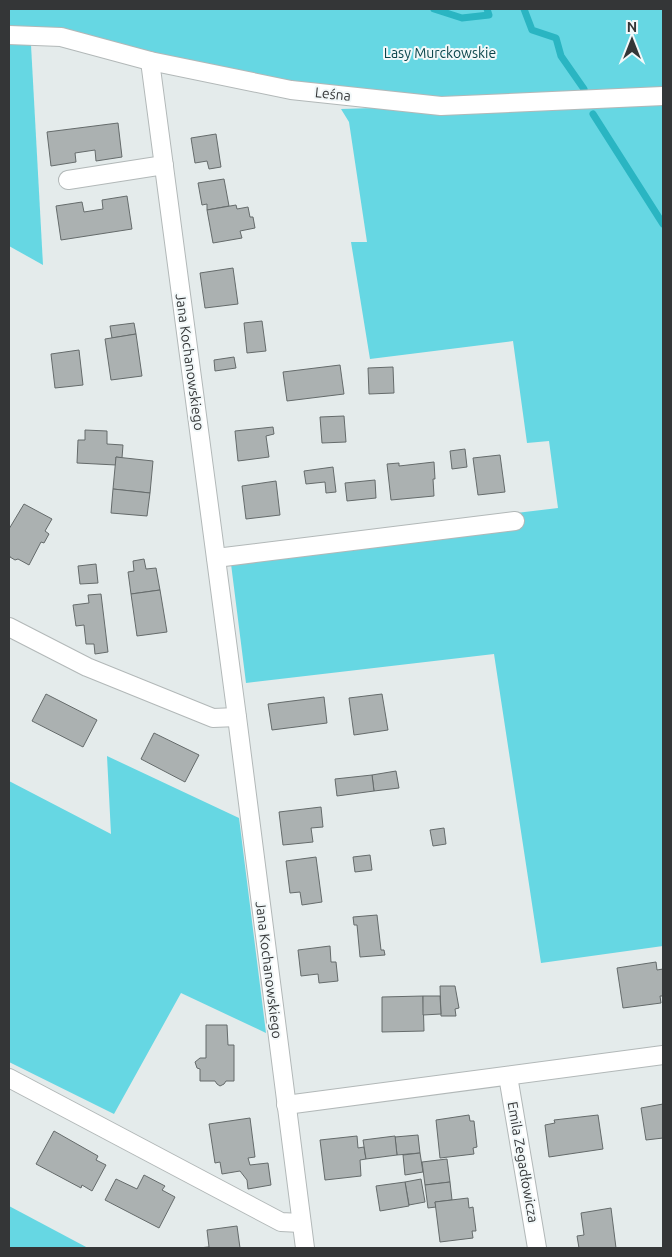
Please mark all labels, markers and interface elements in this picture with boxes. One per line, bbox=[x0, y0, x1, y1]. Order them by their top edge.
north arrow bbox=[607, 15, 657, 65]
text: N bbox=[627, 19, 637, 35]
park label: Lasy Murckowskie bbox=[384, 45, 496, 61]
street label: Leśna bbox=[314, 84, 352, 104]
street label: Jana Kochanowskiego bbox=[172, 292, 208, 432]
street label: Jana Kochanowskiego bbox=[253, 900, 285, 1040]
street label: Emila Zegadłowicza bbox=[504, 1100, 542, 1224]

